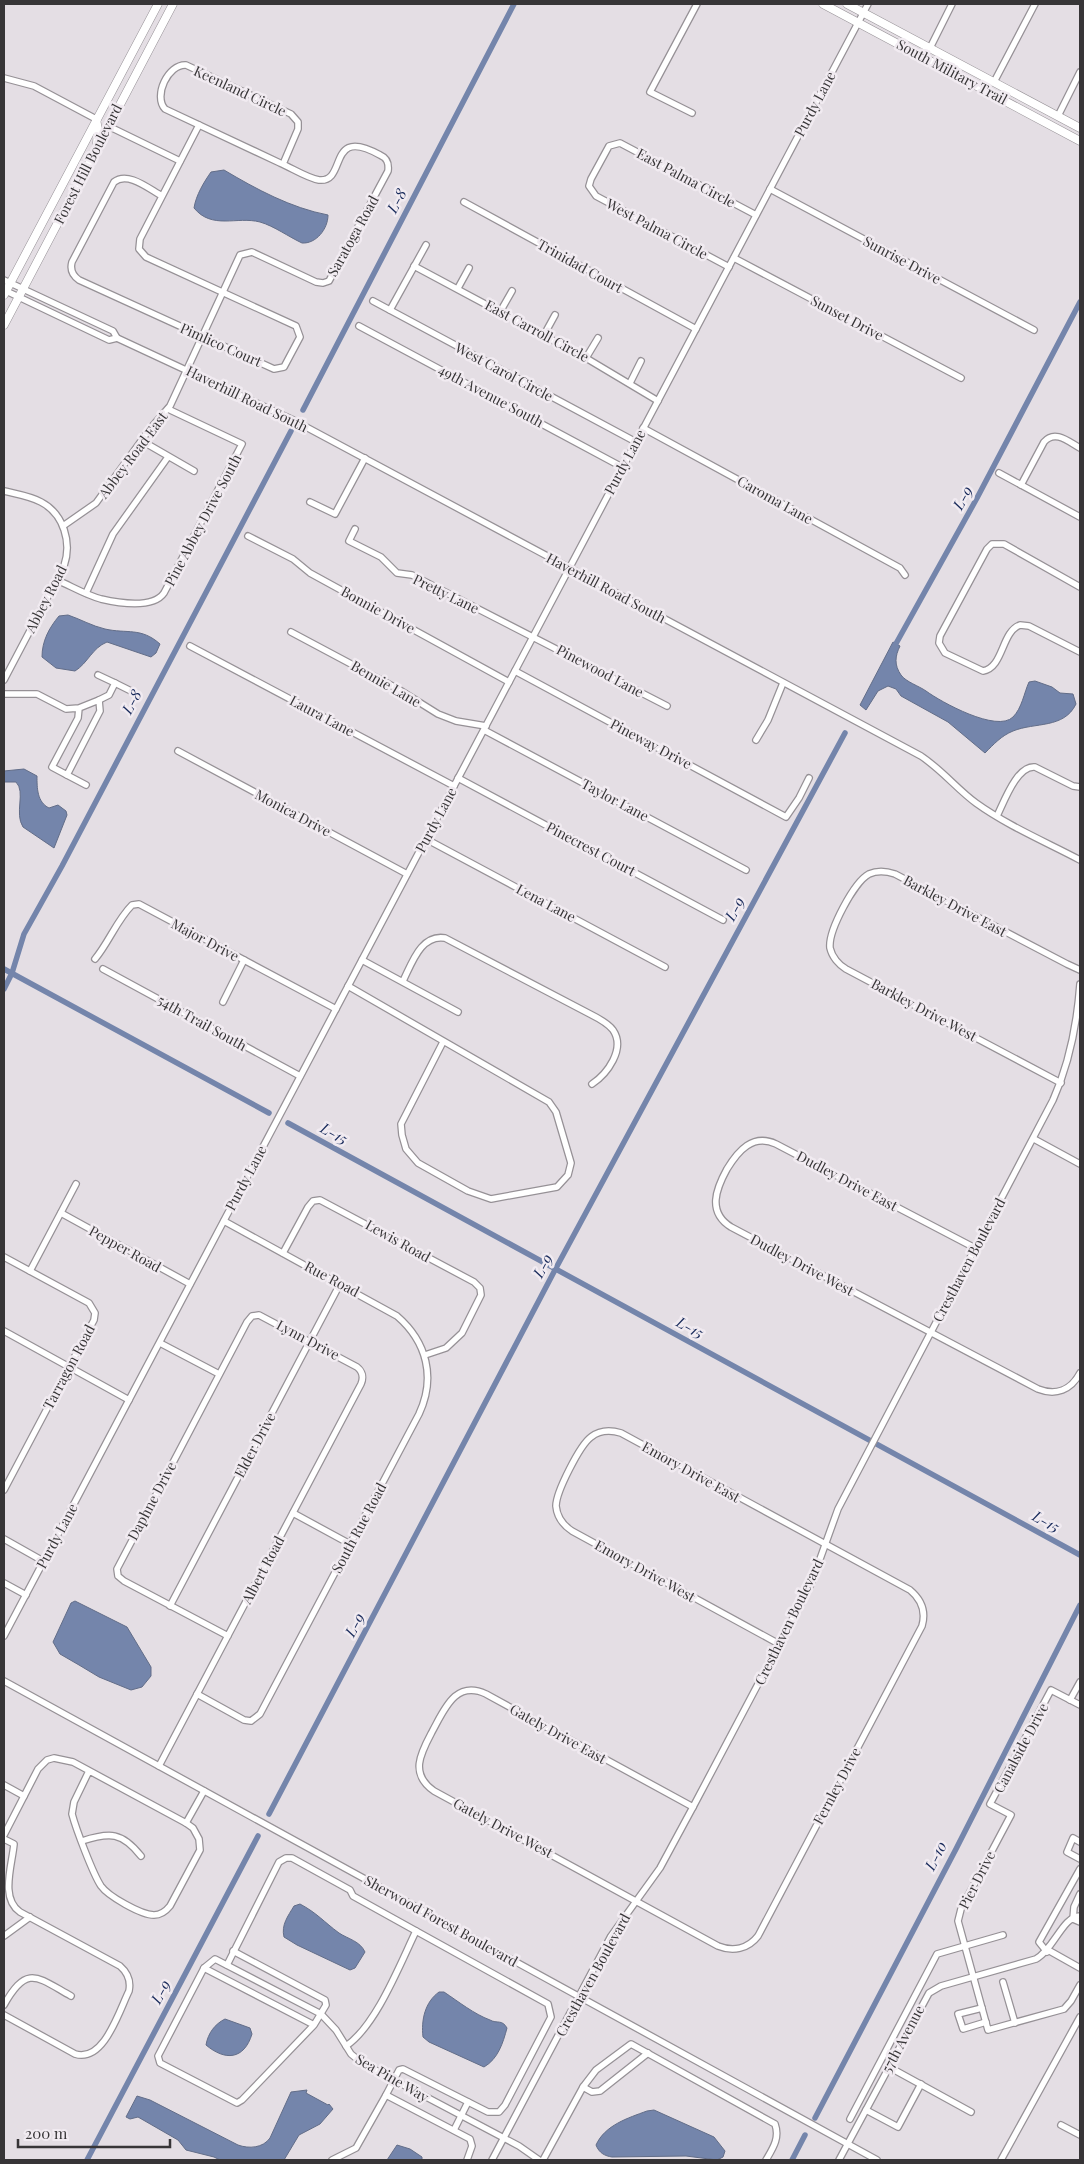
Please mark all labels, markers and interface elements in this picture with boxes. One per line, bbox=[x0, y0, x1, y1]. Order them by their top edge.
street label: South Military Trail bbox=[894, 34, 1011, 109]
street label: Keenland Circle bbox=[191, 61, 290, 120]
street label: Purdy Lane bbox=[789, 68, 840, 140]
street label: Forest Hill Boulevard bbox=[49, 101, 126, 227]
street label: East Palma Circle bbox=[634, 144, 739, 212]
water label: L-8 bbox=[381, 184, 411, 217]
street label: Saratoga Road bbox=[322, 192, 383, 280]
street label: West Palma Circle bbox=[602, 193, 711, 263]
street label: Sunrise Drive bbox=[860, 231, 944, 288]
street label: Trinidad Court bbox=[534, 234, 627, 297]
street label: Sunset Drive bbox=[808, 290, 887, 345]
street label: East Carroll Circle bbox=[482, 295, 593, 366]
street label: Pimlico Court bbox=[177, 318, 266, 371]
street label: West Carol Circle bbox=[451, 337, 556, 405]
street label: 49th Avenue South bbox=[435, 360, 548, 432]
street label: Haverhill Road South bbox=[183, 361, 312, 437]
street label: Abbey Road East bbox=[93, 407, 172, 503]
street label: Purdy Lane bbox=[599, 426, 650, 498]
street label: Pine Abbey Drive South bbox=[160, 450, 246, 589]
street label: Caroma Lane bbox=[734, 471, 816, 528]
water label: L-9 bbox=[947, 482, 977, 514]
street label: Haverhill Road South bbox=[543, 548, 670, 628]
street label: Abbey Road bbox=[20, 562, 71, 637]
street label: Pretty Lane bbox=[410, 569, 482, 618]
street label: Bonnie Drive bbox=[338, 581, 419, 638]
street label: Pinewood Lane bbox=[553, 640, 647, 701]
street label: Bennie Lane bbox=[348, 656, 425, 711]
water label: L-8 bbox=[116, 685, 146, 718]
street label: Laura Lane bbox=[287, 691, 358, 740]
street label: Pineway Drive bbox=[607, 714, 695, 773]
street label: Taylor Lane bbox=[578, 774, 652, 825]
street label: Purdy Lane bbox=[410, 784, 461, 856]
street label: Monica Drive bbox=[252, 785, 335, 841]
street label: Pinecrest Court bbox=[543, 817, 640, 881]
street label: Barkley Drive East bbox=[900, 870, 1011, 941]
street label: Lena Lane bbox=[513, 879, 579, 926]
water label: L-9 bbox=[719, 893, 749, 925]
street label: Major Drive bbox=[168, 914, 242, 965]
street label: Barkley Drive West bbox=[868, 974, 981, 1046]
street label: 54th Trail South bbox=[154, 990, 251, 1055]
water label: L-15 bbox=[316, 1117, 352, 1149]
street label: Purdy Lane bbox=[220, 1142, 271, 1214]
street label: Dudley Drive East bbox=[793, 1146, 902, 1216]
street label: Cresthaven Boulevard bbox=[928, 1194, 1009, 1325]
street label: Lewis Road bbox=[362, 1215, 434, 1266]
street label: Pepper Road bbox=[86, 1221, 165, 1276]
street label: Dudley Drive West bbox=[747, 1229, 858, 1300]
water label: L-9 bbox=[527, 1250, 557, 1282]
street label: Rue Road bbox=[301, 1256, 363, 1301]
water label: L-15 bbox=[672, 1311, 708, 1343]
street label: Lynn Drive bbox=[273, 1315, 343, 1364]
street label: Tarragon Road bbox=[38, 1321, 99, 1413]
street label: Elder Drive bbox=[229, 1409, 280, 1481]
street label: Emory Drive East bbox=[639, 1437, 745, 1507]
street label: Daphne Drive bbox=[123, 1458, 180, 1543]
street label: South Rue Road bbox=[327, 1479, 390, 1576]
street label: Purdy Lane bbox=[31, 1500, 82, 1572]
water label: L-15 bbox=[1028, 1505, 1064, 1537]
street label: Albert Road bbox=[236, 1533, 288, 1608]
street label: Emory Drive West bbox=[592, 1535, 700, 1607]
street label: Cresthaven Boulevard bbox=[750, 1556, 827, 1688]
water label: L-9 bbox=[339, 1609, 369, 1641]
street label: Gately Drive East bbox=[507, 1699, 611, 1768]
street label: Canalside Drive bbox=[989, 1699, 1052, 1796]
street label: Fernley Drive bbox=[808, 1744, 865, 1828]
street label: Gately Drive West bbox=[450, 1793, 557, 1862]
water label: L-10 bbox=[919, 1838, 951, 1874]
street label: Pier Drive bbox=[954, 1847, 999, 1912]
street label: Sherwood Forest Boulevard bbox=[361, 1870, 521, 1971]
street label: Cresthaven Boulevard bbox=[551, 1910, 634, 2040]
water label: L-9 bbox=[145, 1976, 175, 2008]
street label: 57th Avenue bbox=[877, 2002, 928, 2076]
street label: Sea Pine Way bbox=[352, 2049, 432, 2106]
scale bar bbox=[18, 2116, 170, 2148]
text: 200 m bbox=[25, 2123, 68, 2143]

